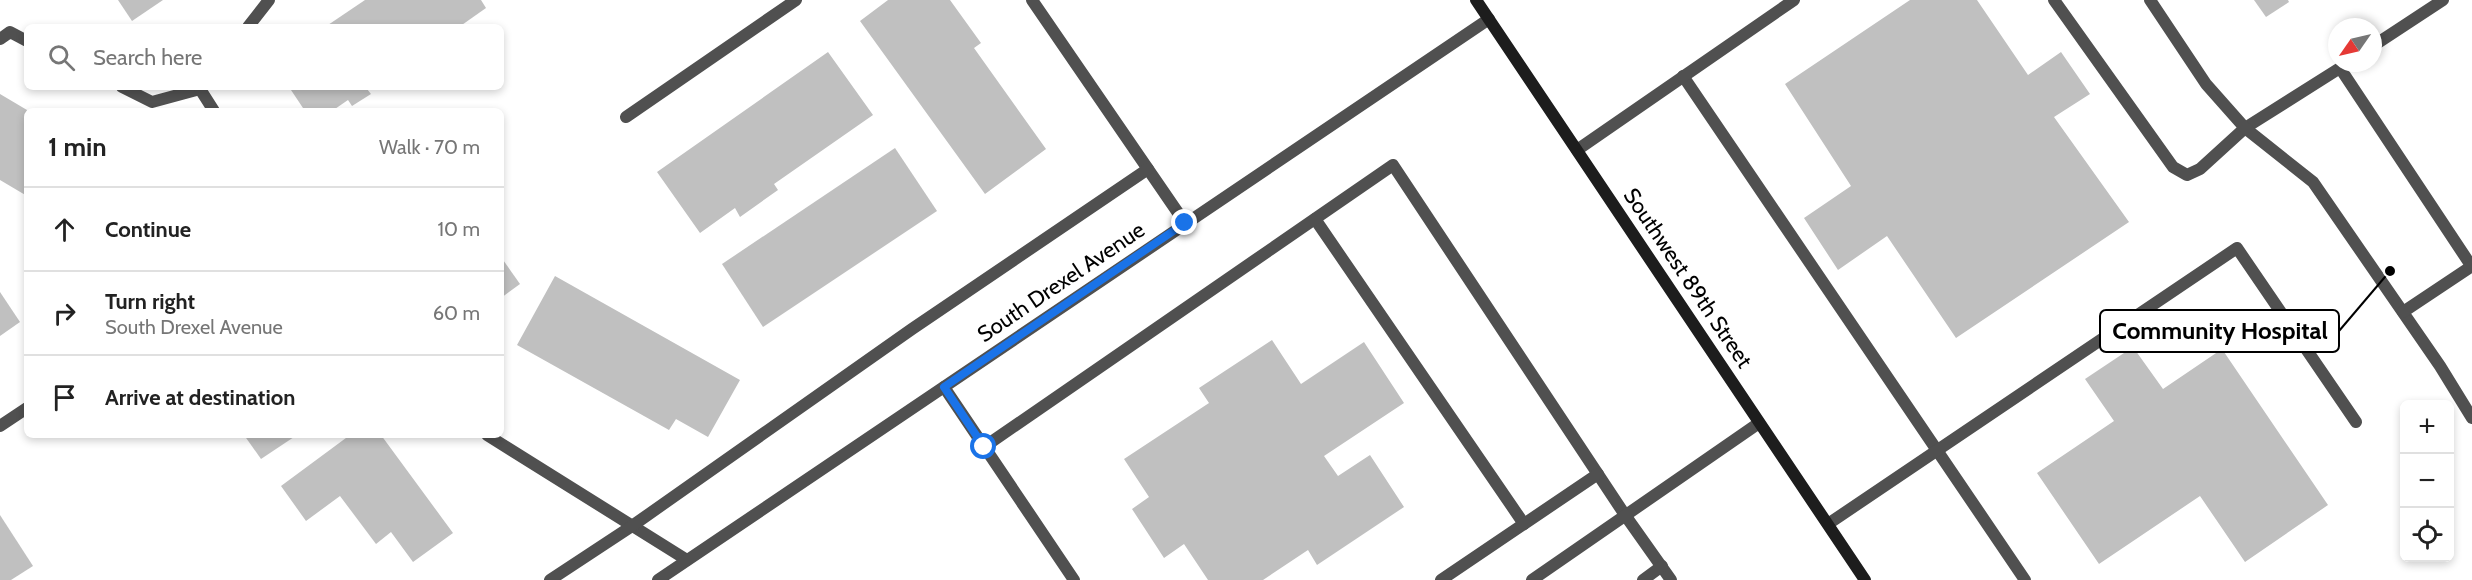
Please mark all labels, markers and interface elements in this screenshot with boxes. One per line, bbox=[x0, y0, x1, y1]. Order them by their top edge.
north arrow bbox=[2328, 18, 2382, 72]
search box bbox=[24, 24, 504, 90]
icon: search bbox=[45, 41, 78, 74]
text: Search here bbox=[93, 44, 202, 71]
text: 1 min bbox=[48, 131, 107, 163]
text: Walk · 70 m bbox=[379, 135, 480, 159]
street label: Southwest 89th Street bbox=[1618, 183, 1758, 373]
route end bbox=[1171, 209, 1197, 235]
icon: ahead bbox=[48, 213, 81, 246]
text: Continue bbox=[105, 216, 191, 243]
street label: South Drexel Avenue bbox=[972, 216, 1150, 348]
text: 10 m bbox=[437, 217, 480, 241]
text: Turn right bbox=[105, 288, 195, 315]
icon: right bbox=[48, 297, 81, 330]
text: 60 m bbox=[433, 301, 480, 325]
callout: Community Hospital bbox=[2100, 310, 2339, 352]
text: South Drexel Avenue bbox=[105, 315, 283, 339]
text: Community Hospital bbox=[2112, 316, 2328, 345]
icon: arrive bbox=[48, 381, 81, 414]
text: Arrive at destination bbox=[105, 384, 295, 411]
map controls bbox=[2400, 400, 2454, 562]
button: + bbox=[2400, 400, 2454, 454]
route start bbox=[970, 433, 996, 459]
button: − bbox=[2400, 454, 2454, 508]
button: locate bbox=[2400, 508, 2454, 562]

